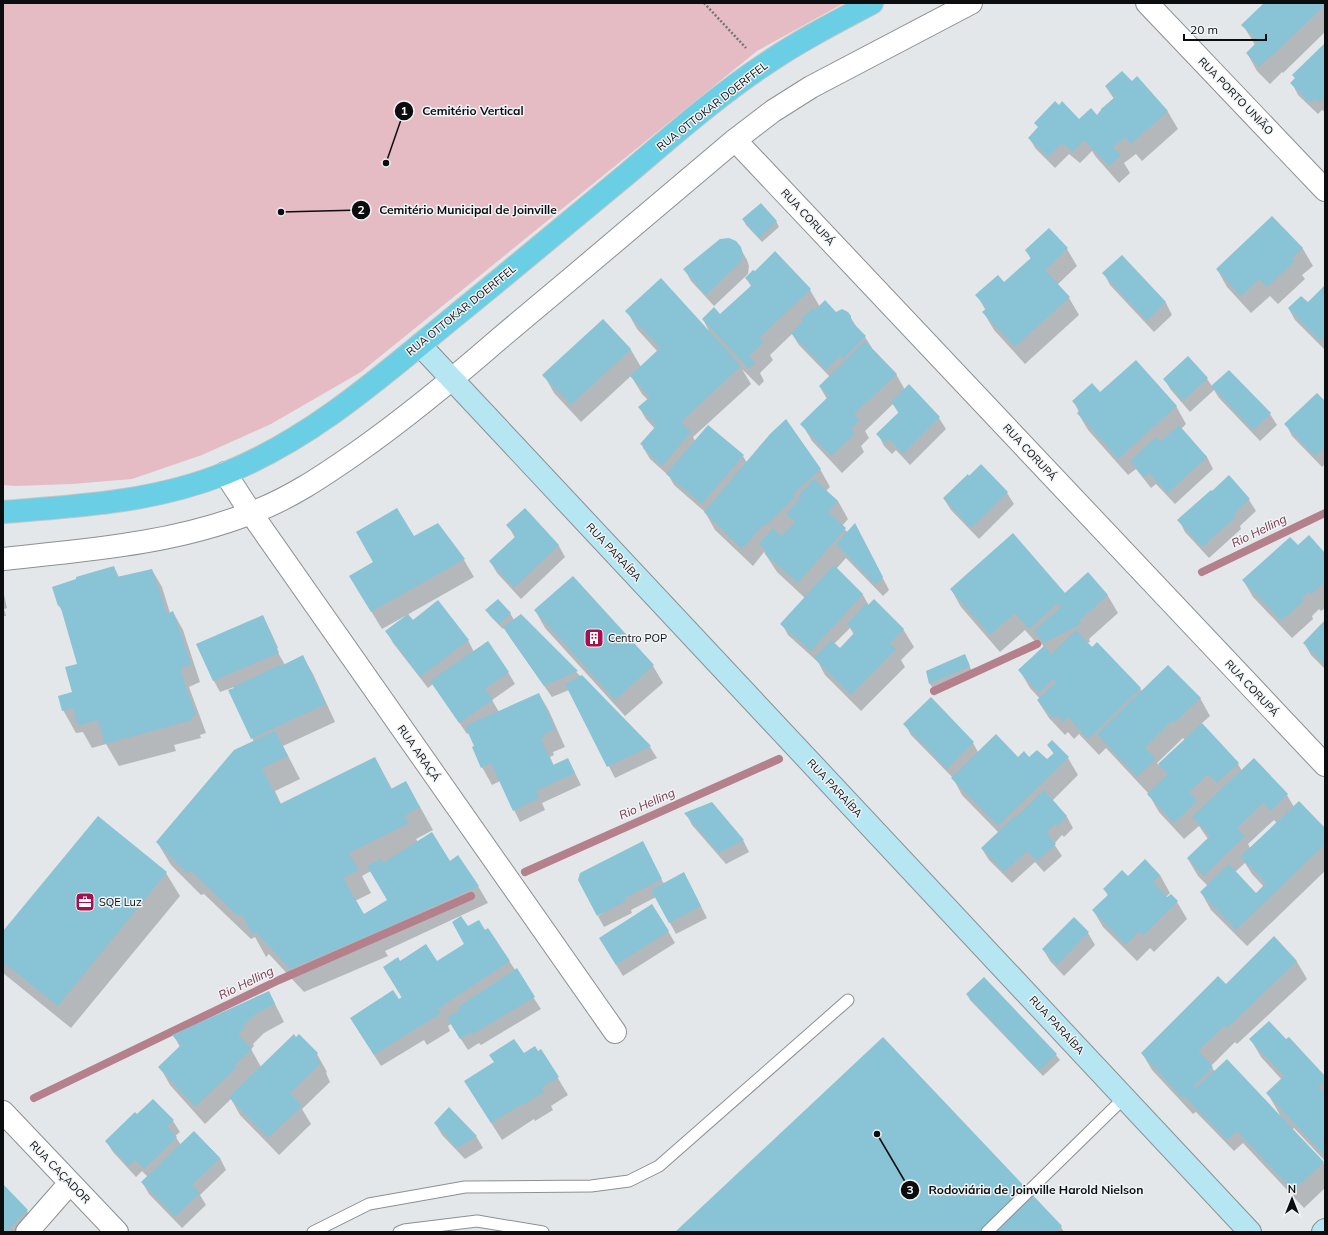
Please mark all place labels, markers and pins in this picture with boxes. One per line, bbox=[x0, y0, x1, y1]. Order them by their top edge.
callout: Cemitério Vertical bbox=[394, 99, 531, 123]
callout: Cemitério Municipal de Joinville bbox=[351, 198, 565, 222]
building icon: Centro POP bbox=[583, 627, 605, 649]
place label: Centro POP bbox=[608, 631, 667, 645]
office icon: SQE Luz bbox=[74, 891, 96, 913]
place label: SQE Luz bbox=[99, 895, 142, 909]
callout: Rodoviária de Joinville Harold Nielson bbox=[900, 1178, 1151, 1202]

